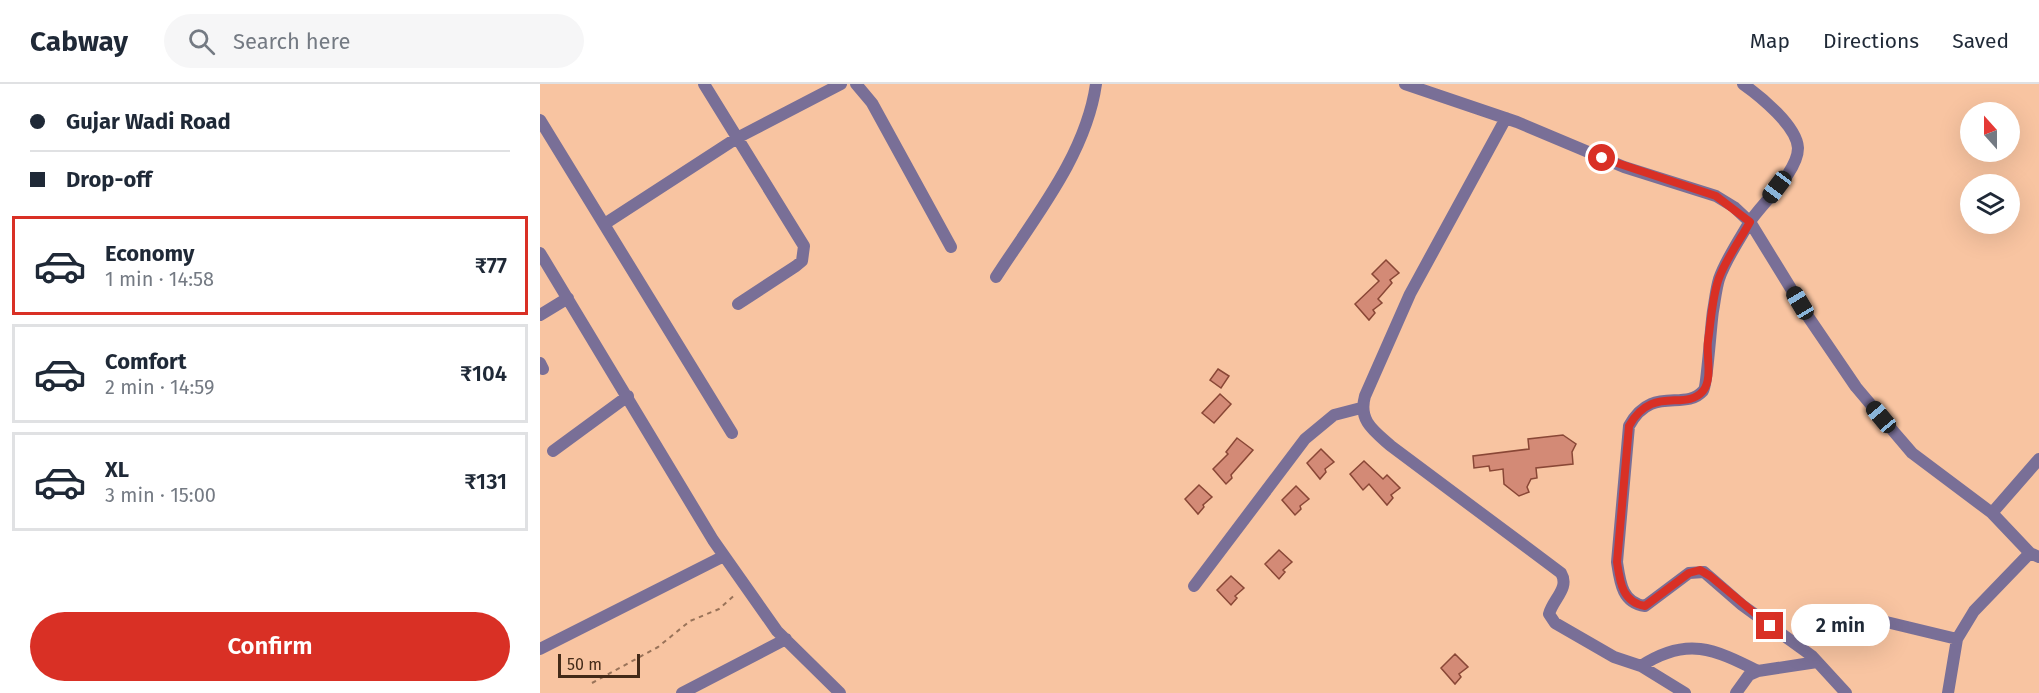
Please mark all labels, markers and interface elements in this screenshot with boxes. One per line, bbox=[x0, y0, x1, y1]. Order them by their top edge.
search box bbox=[164, 14, 584, 68]
text: Cabway bbox=[30, 25, 128, 58]
icon: search bbox=[185, 25, 218, 58]
text: Search here bbox=[233, 28, 350, 55]
text: Map bbox=[1750, 28, 1790, 54]
text: Directions bbox=[1823, 28, 1919, 54]
text: Saved bbox=[1952, 28, 2009, 54]
north arrow bbox=[1960, 102, 2020, 162]
map controls bbox=[1960, 102, 2020, 234]
text: Gujar Wadi Road bbox=[66, 108, 231, 135]
route start bbox=[1588, 144, 1615, 171]
text: Drop-off bbox=[66, 166, 152, 193]
car bbox=[1759, 167, 1795, 207]
button: layers bbox=[1960, 174, 2020, 234]
icon: car bbox=[33, 239, 87, 293]
text: Economy bbox=[105, 240, 194, 267]
text: ₹77 bbox=[475, 252, 507, 279]
text: 1 min · 14:58 bbox=[105, 267, 214, 291]
car bbox=[1783, 283, 1817, 323]
icon: car bbox=[33, 347, 87, 401]
text: Comfort bbox=[105, 348, 186, 375]
text: ₹104 bbox=[460, 360, 507, 387]
text: 2 min · 14:59 bbox=[105, 375, 215, 399]
car bbox=[1863, 397, 1899, 437]
icon: car bbox=[33, 455, 87, 509]
text: XL bbox=[105, 456, 129, 483]
text: ₹131 bbox=[464, 468, 507, 495]
text: 3 min · 15:00 bbox=[105, 483, 216, 507]
callout: 2 min bbox=[1791, 605, 1890, 647]
button: Confirm bbox=[30, 612, 510, 681]
route end bbox=[1756, 612, 1783, 639]
text: 2 min bbox=[1816, 613, 1865, 637]
scale bar bbox=[558, 651, 640, 678]
text: 50 m bbox=[567, 655, 602, 674]

